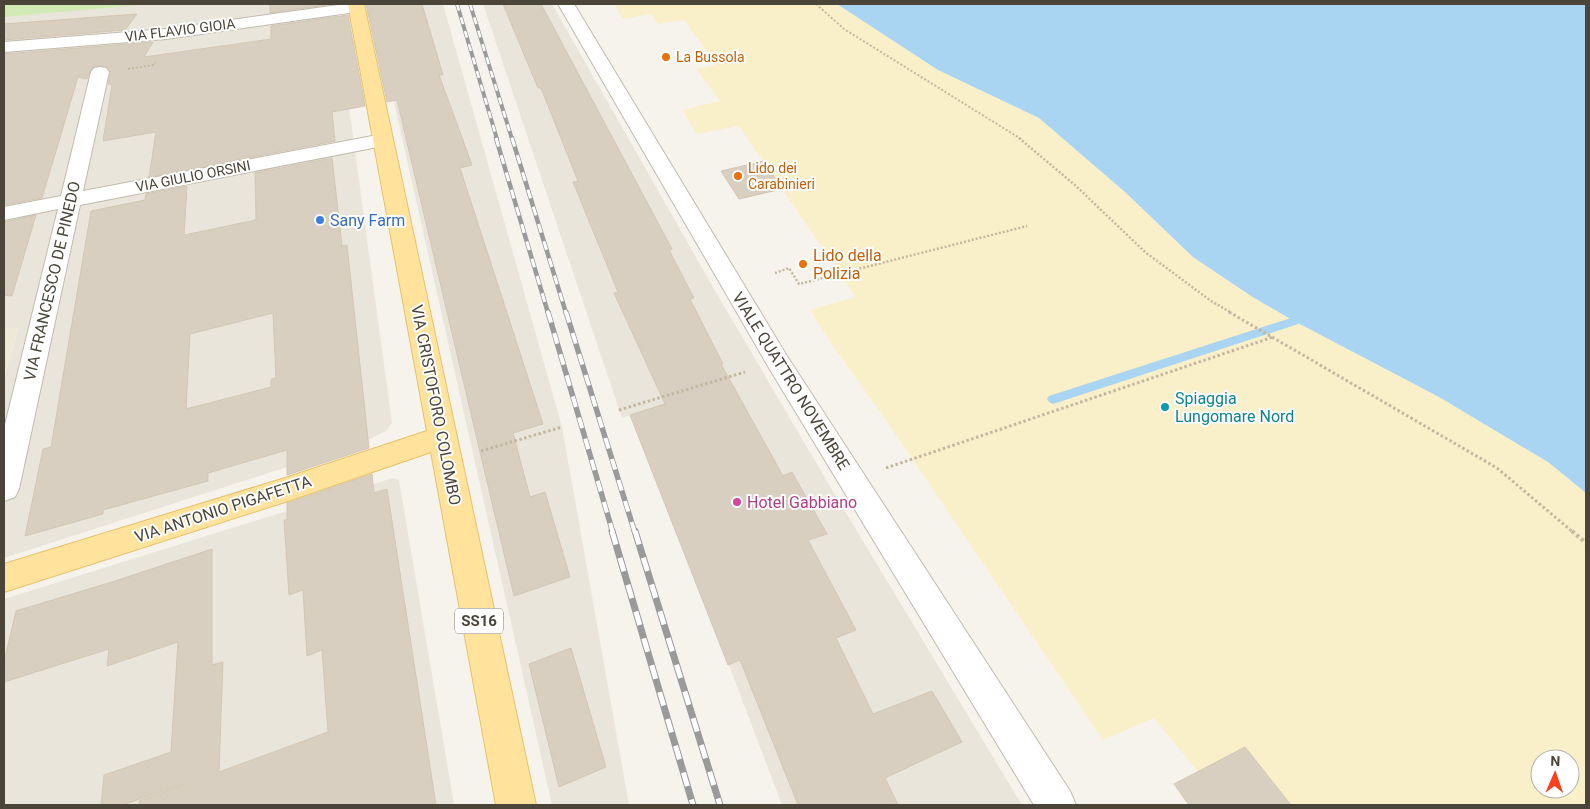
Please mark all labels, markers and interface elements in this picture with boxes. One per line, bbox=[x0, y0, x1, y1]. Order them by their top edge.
street label: VIA FLAVIO GIOIA bbox=[124, 15, 236, 45]
place label: La Bussola bbox=[676, 49, 745, 65]
marker: La Bussola bbox=[660, 51, 672, 63]
street label: VIA GIULIO ORSINI bbox=[134, 157, 252, 195]
place label: Lido dei Carabinieri bbox=[748, 160, 815, 192]
marker: Lido dei Carabinieri bbox=[732, 170, 744, 182]
street label: VIA FRANCESCO DE PINEDO bbox=[20, 179, 84, 383]
place label: Sany Farm bbox=[330, 211, 405, 230]
marker: Sany Farm bbox=[314, 214, 326, 226]
place label: Lido della Polizia bbox=[813, 246, 882, 283]
marker: Lido della Polizia bbox=[797, 258, 809, 270]
street label: VIALE QUATTRO NOVEMBRE bbox=[728, 289, 854, 473]
street label: VIA CRISTOFORO COLOMBO bbox=[407, 303, 465, 507]
place label: Spiaggia Lungomare Nord bbox=[1175, 389, 1294, 426]
marker: Spiaggia Lungomare Nord bbox=[1159, 401, 1171, 413]
street label: VIA ANTONIO PIGAFETTA bbox=[132, 471, 314, 547]
place label: Hotel Gabbiano bbox=[747, 493, 857, 512]
marker: Hotel Gabbiano bbox=[731, 496, 743, 508]
road number: SS16 bbox=[455, 608, 503, 634]
north arrow bbox=[1530, 749, 1580, 799]
text: N bbox=[1550, 753, 1561, 769]

